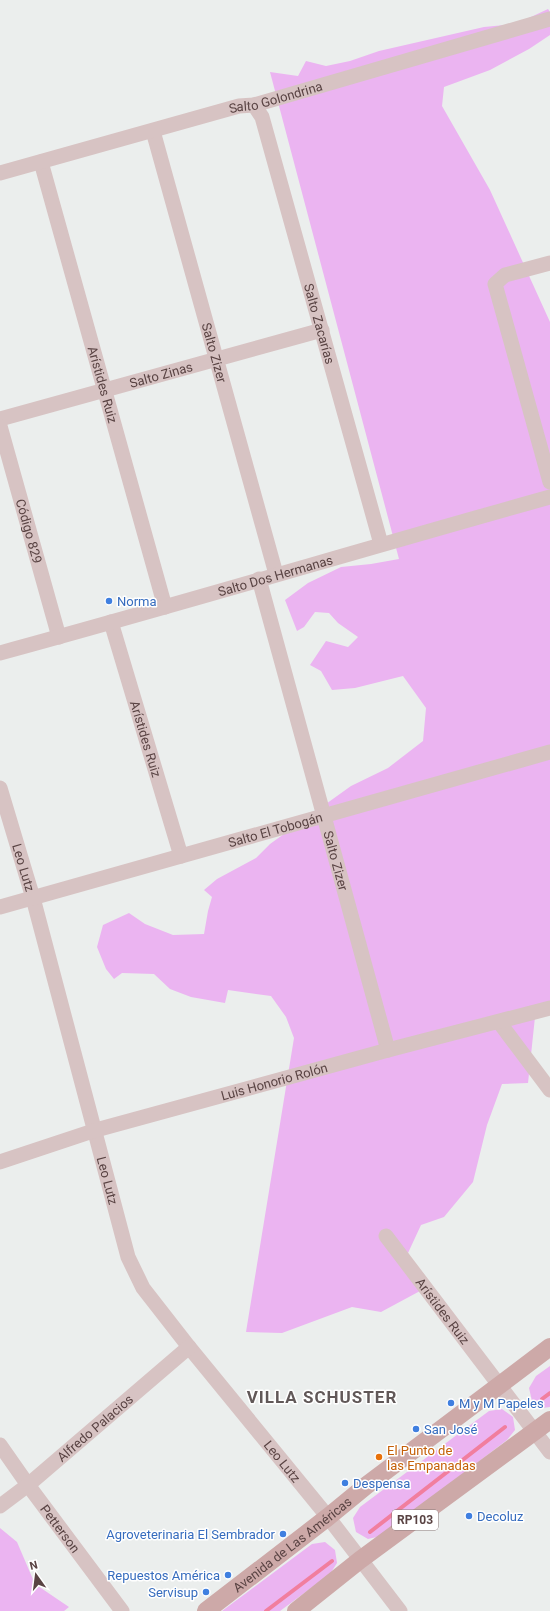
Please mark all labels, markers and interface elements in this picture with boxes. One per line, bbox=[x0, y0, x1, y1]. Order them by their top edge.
street label: Salto Golondrina bbox=[227, 78, 324, 116]
street label: Salto Zacarías bbox=[301, 282, 338, 366]
street label: Salto Zizer bbox=[199, 321, 230, 385]
street label: Arístides Ruiz bbox=[85, 344, 121, 425]
street label: Salto Zinas bbox=[128, 359, 194, 390]
street label: Código 829 bbox=[13, 497, 46, 565]
street label: Salto Dos Hermanas bbox=[216, 552, 335, 599]
place label: Norma bbox=[117, 594, 157, 609]
marker: Norma bbox=[104, 596, 114, 606]
street label: Arístides Ruiz bbox=[127, 699, 165, 780]
street label: Salto El Tobogán bbox=[226, 809, 324, 850]
street label: Salto Zizer bbox=[321, 829, 352, 893]
street label: Leo Lutz bbox=[10, 842, 38, 894]
street label: Luis Honorio Rolón bbox=[219, 1059, 329, 1103]
street label: Leo Lutz bbox=[94, 1155, 121, 1207]
street label: Arístides Ruiz bbox=[413, 1275, 473, 1347]
district label: VILLA SCHUSTER bbox=[247, 1387, 397, 1407]
street label: Alfredo Palacios bbox=[54, 1391, 136, 1464]
place label: M y M Papeles bbox=[459, 1396, 544, 1411]
marker: M y M Papeles bbox=[446, 1398, 456, 1408]
place label: San José bbox=[424, 1422, 477, 1437]
marker: San José bbox=[411, 1424, 421, 1434]
street label: Leo Lutz bbox=[261, 1437, 304, 1485]
place label: El Punto de las Empanadas bbox=[387, 1443, 476, 1473]
marker: El Punto de las Empanadas bbox=[374, 1452, 384, 1462]
place label: Despensa bbox=[353, 1476, 410, 1491]
marker: Despensa bbox=[340, 1478, 350, 1488]
street label: Avenida de Las Américas bbox=[230, 1493, 355, 1595]
street label: Petterson bbox=[38, 1501, 83, 1555]
place label: Decoluz bbox=[477, 1509, 524, 1524]
road number: RP103 bbox=[392, 1510, 438, 1530]
marker: Decoluz bbox=[464, 1511, 474, 1521]
place label: Agroveterinaria El Sembrador bbox=[106, 1527, 276, 1542]
marker: Agroveterinaria El Sembrador bbox=[278, 1529, 288, 1539]
north arrow bbox=[16, 1555, 56, 1595]
text: N bbox=[28, 1558, 39, 1573]
place label: Repuestos América bbox=[107, 1568, 220, 1583]
marker: Repuestos América bbox=[223, 1570, 233, 1580]
place label: Servisup bbox=[148, 1585, 198, 1600]
marker: Servisup bbox=[201, 1587, 211, 1597]

